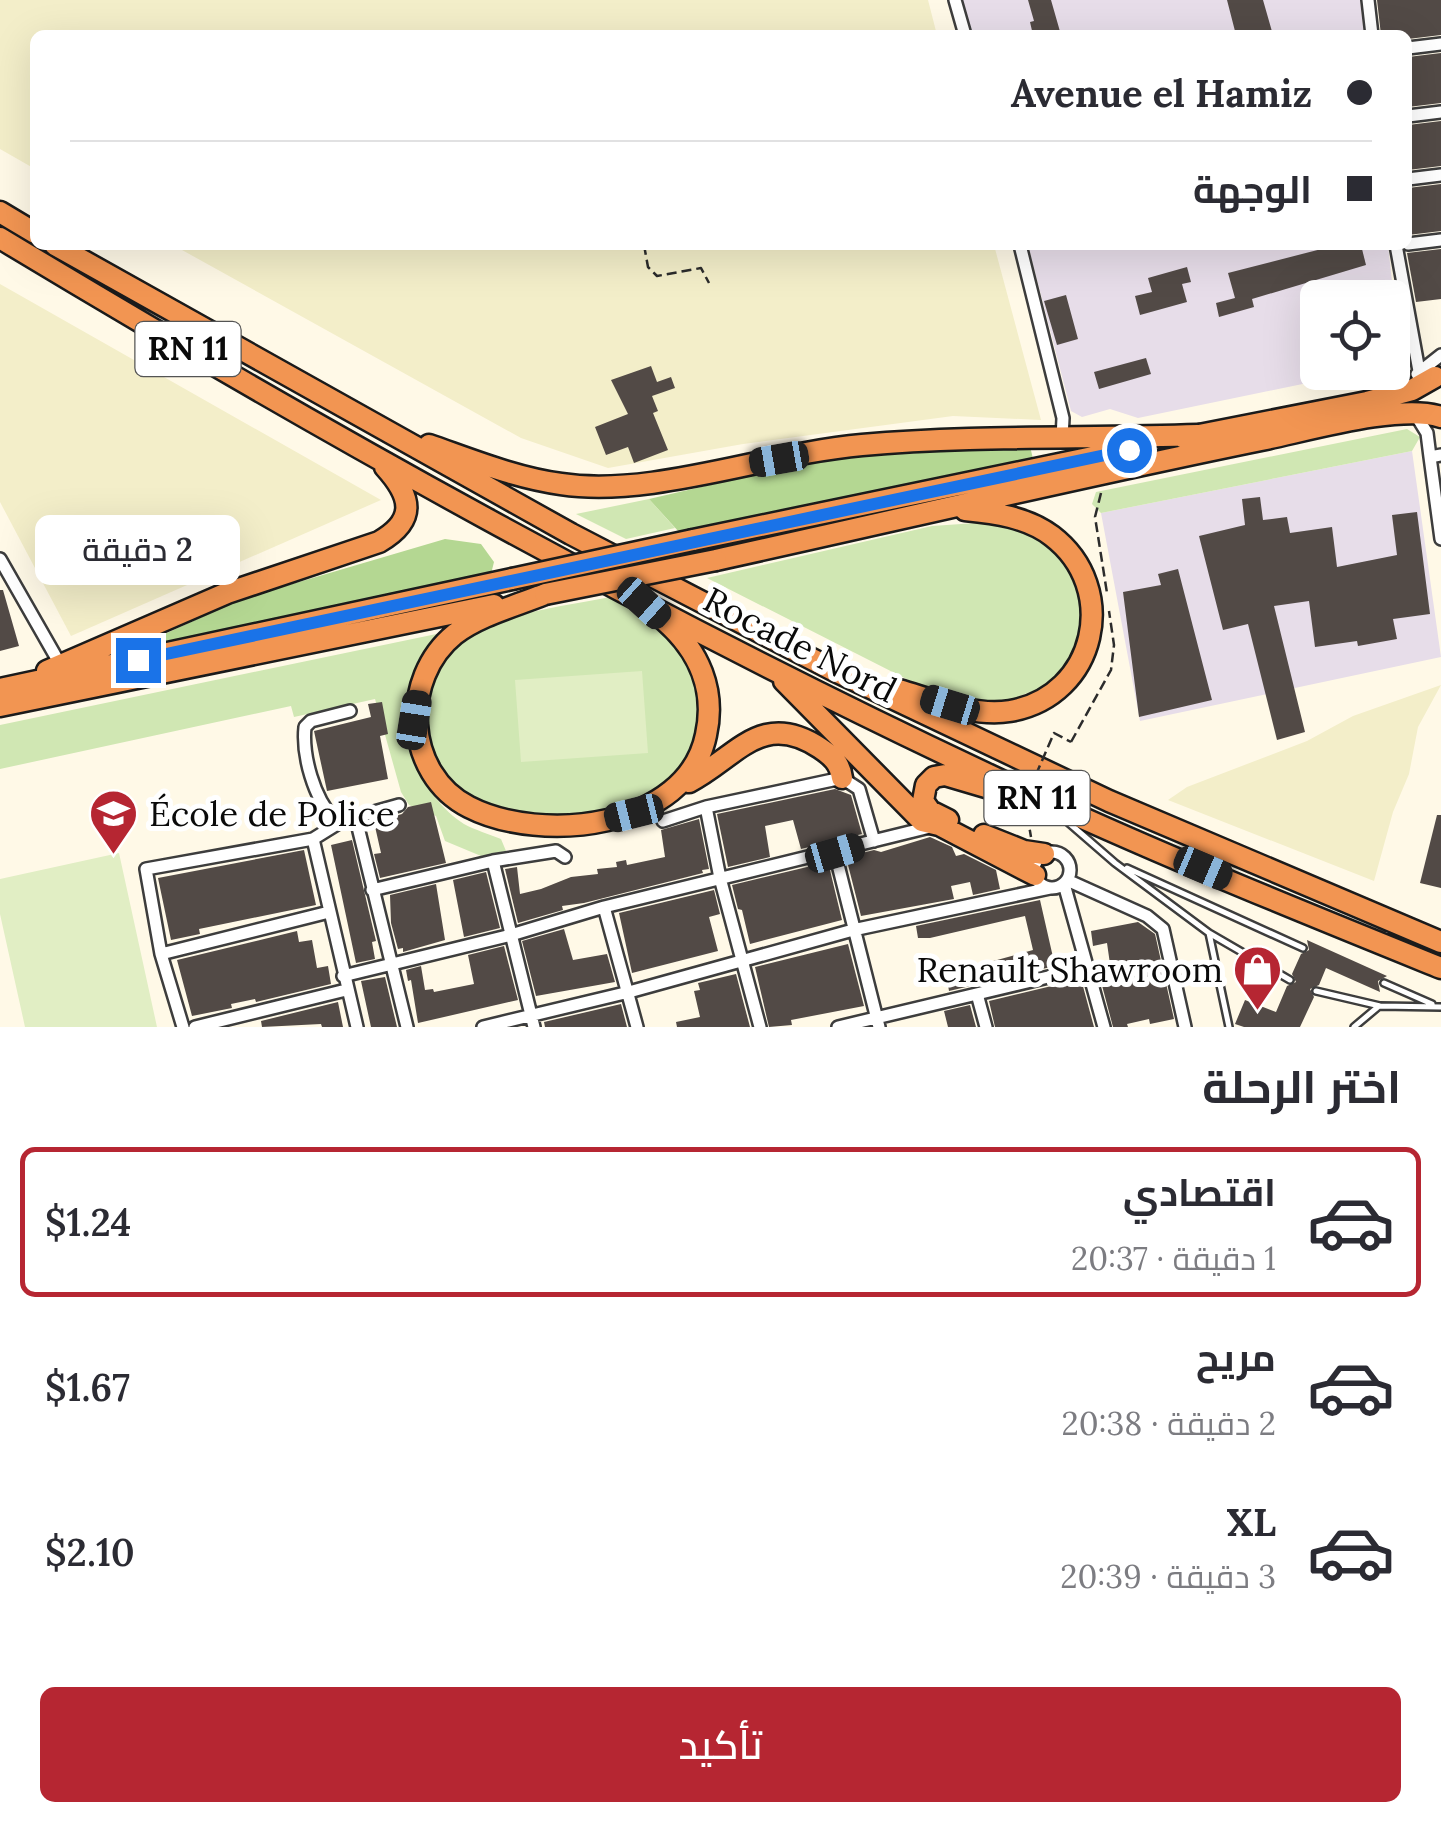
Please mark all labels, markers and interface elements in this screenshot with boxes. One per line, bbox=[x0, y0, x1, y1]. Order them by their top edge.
text: Avenue el Hamiz bbox=[1011, 69, 1312, 117]
text: الوجهة bbox=[1193, 165, 1312, 213]
map controls bbox=[1300, 280, 1410, 390]
button: locate bbox=[1300, 280, 1410, 390]
road number: RN 11 bbox=[136, 322, 240, 376]
route start bbox=[1107, 428, 1152, 473]
car bbox=[747, 439, 811, 479]
callout: 2 دقيقة bbox=[36, 515, 240, 585]
text: 2 دقيقة bbox=[82, 529, 193, 570]
car bbox=[612, 572, 676, 634]
street label: Rocade Nord bbox=[696, 577, 904, 712]
route end bbox=[116, 638, 161, 683]
car bbox=[917, 682, 983, 728]
car bbox=[394, 688, 434, 752]
road number: RN 11 bbox=[984, 771, 1090, 825]
school or university icon: École de Police bbox=[88, 788, 140, 856]
place label: École de Police bbox=[149, 791, 395, 836]
car bbox=[601, 791, 667, 835]
car bbox=[802, 830, 868, 876]
car bbox=[1170, 842, 1236, 894]
shop icon: Renault Shawroom bbox=[1232, 944, 1284, 1012]
place label: Renault Shawroom bbox=[917, 947, 1223, 992]
text: اختر الرحلة bbox=[1202, 1058, 1401, 1115]
text: اقتصادي bbox=[1123, 1168, 1276, 1216]
icon: car bbox=[1306, 1177, 1396, 1267]
text: $1.24 bbox=[45, 1198, 131, 1246]
text: 1 دقيقة · 20:37 bbox=[1071, 1238, 1276, 1279]
text: مريح bbox=[1196, 1333, 1276, 1381]
icon: car bbox=[1306, 1342, 1396, 1432]
text: $1.67 bbox=[45, 1363, 130, 1411]
text: 2 دقيقة · 20:38 bbox=[1061, 1403, 1276, 1444]
text: XL bbox=[1226, 1498, 1276, 1546]
icon: car bbox=[1306, 1507, 1396, 1597]
text: $2.10 bbox=[45, 1528, 135, 1576]
text: 3 دقيقة · 20:39 bbox=[1060, 1556, 1276, 1597]
button: تأكيد bbox=[40, 1687, 1401, 1802]

